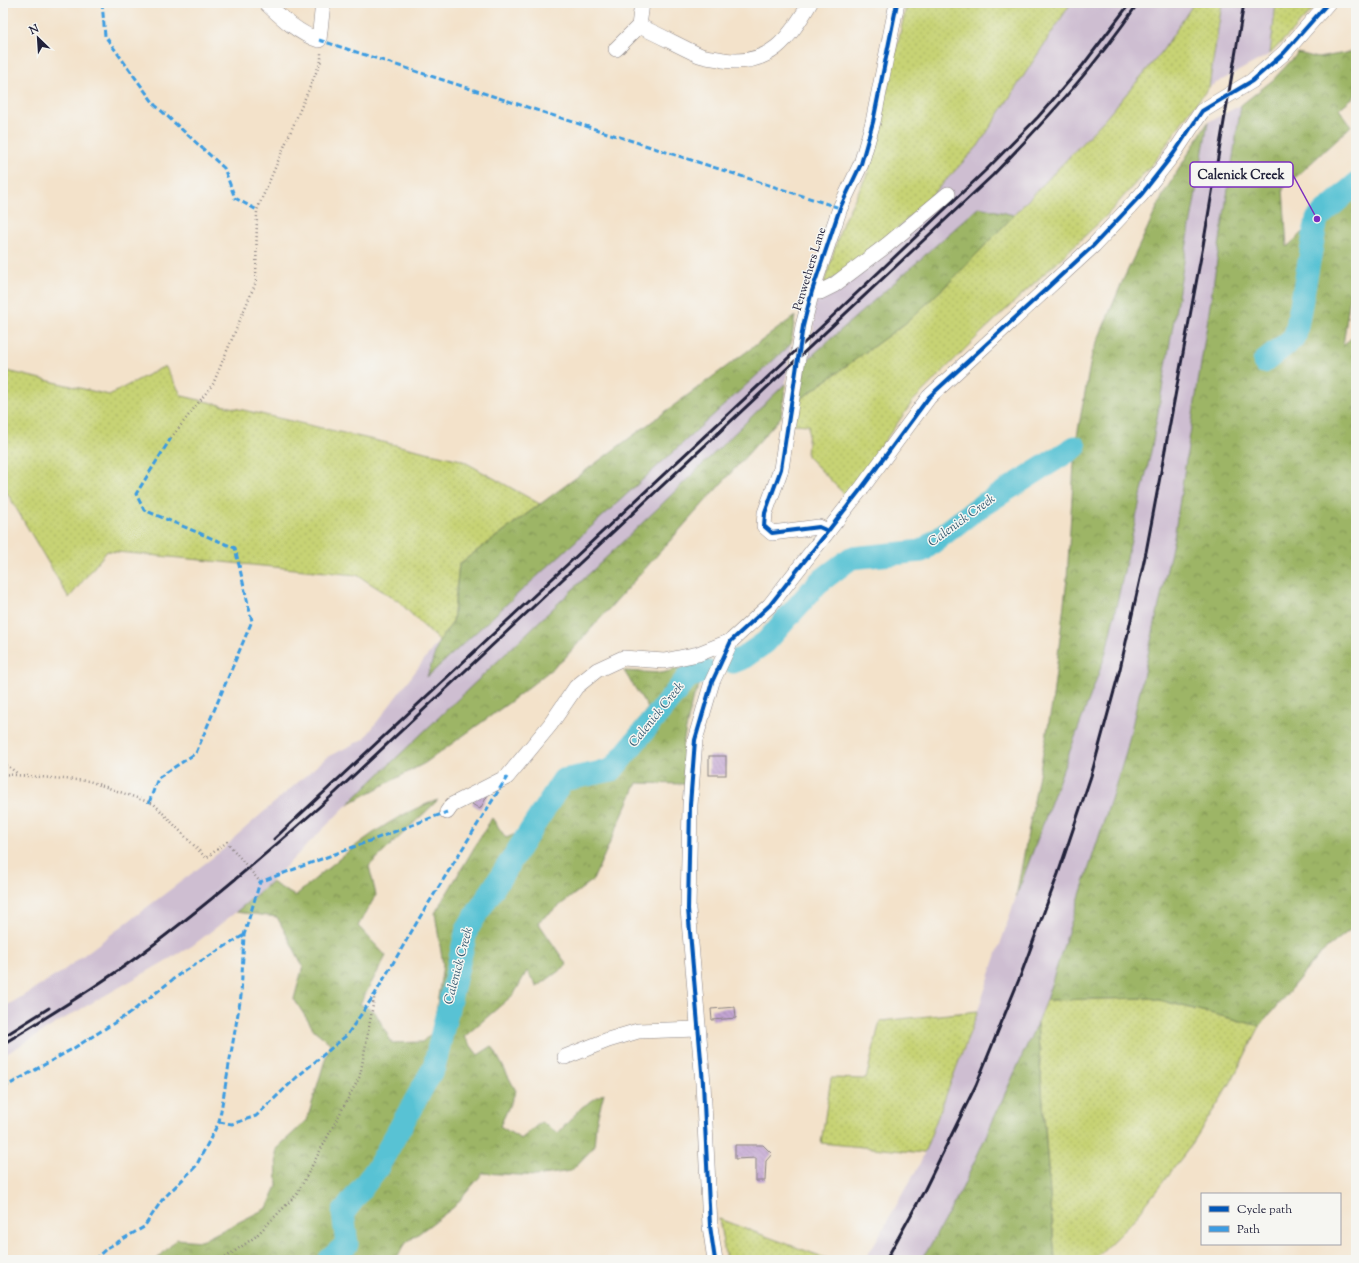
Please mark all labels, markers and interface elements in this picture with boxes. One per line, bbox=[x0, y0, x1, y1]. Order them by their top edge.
north arrow bbox=[18, 18, 58, 58]
text: N bbox=[26, 21, 42, 39]
callout: Calenick Creek bbox=[1190, 162, 1293, 187]
text: Calenick Creek bbox=[1197, 167, 1285, 185]
street label: Penwethers Lane bbox=[789, 225, 831, 313]
water label: Calenick Creek bbox=[925, 490, 999, 552]
water label: Calenick Creek bbox=[625, 679, 689, 751]
water label: Calenick Creek bbox=[440, 925, 478, 1007]
legend bbox=[1201, 1193, 1341, 1245]
text: Cycle path bbox=[1237, 1201, 1292, 1219]
text: Path bbox=[1237, 1221, 1260, 1239]

